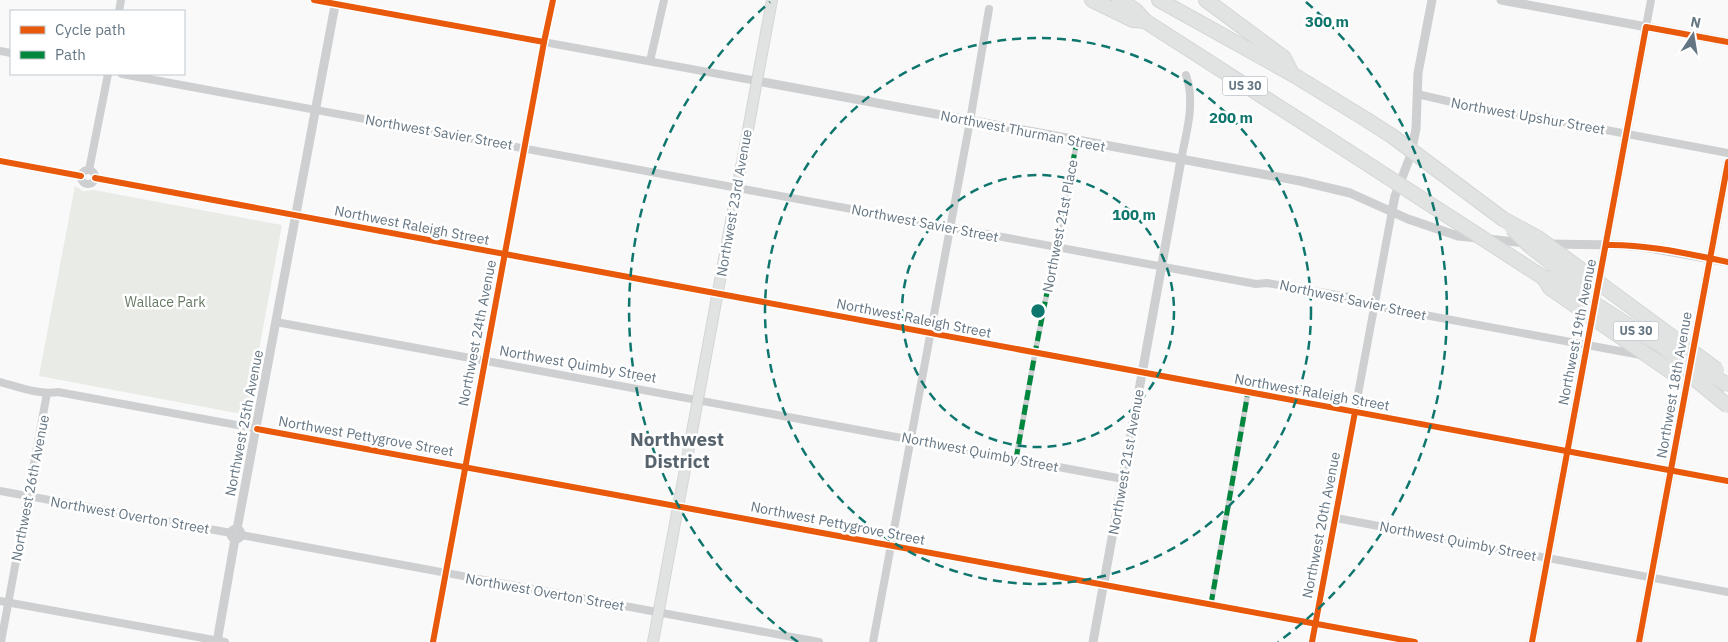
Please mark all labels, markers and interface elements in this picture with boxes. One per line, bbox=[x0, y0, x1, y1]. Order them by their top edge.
legend bbox=[10, 10, 185, 75]
north arrow bbox=[1668, 10, 1718, 60]
text: 300 m bbox=[1305, 12, 1349, 31]
text: N bbox=[1689, 12, 1703, 32]
text: Cycle path bbox=[55, 20, 126, 39]
text: Path bbox=[55, 45, 86, 64]
road number: US 30 bbox=[1222, 76, 1268, 95]
street label: Northwest Upshur Street bbox=[1450, 94, 1607, 138]
street label: Northwest Thurman Street bbox=[939, 106, 1107, 156]
text: 200 m bbox=[1209, 108, 1253, 127]
street label: Northwest Savier Street bbox=[364, 110, 514, 154]
street label: Northwest 23rd Avenue bbox=[712, 128, 756, 278]
street label: Northwest 21st Place bbox=[1038, 158, 1082, 294]
street label: Northwest Savier Street bbox=[850, 200, 1000, 246]
street label: Northwest Raleigh Street bbox=[333, 201, 491, 249]
text: 100 m bbox=[1112, 205, 1156, 224]
street label: Northwest 19th Avenue bbox=[1554, 257, 1600, 407]
street label: Northwest 24th Avenue bbox=[454, 258, 500, 408]
street label: Northwest Savier Street bbox=[1278, 276, 1428, 324]
park label: Wallace Park bbox=[124, 293, 206, 311]
street label: Northwest Raleigh Street bbox=[835, 294, 993, 342]
centre of rings bbox=[1029, 302, 1047, 320]
street label: Northwest 18th Avenue bbox=[1652, 310, 1696, 460]
road number: US 30 bbox=[1614, 322, 1658, 341]
street label: Northwest Quimby Street bbox=[498, 341, 658, 387]
street label: Northwest 25th Avenue bbox=[221, 348, 267, 498]
street label: Northwest Raleigh Street bbox=[1233, 369, 1391, 415]
street label: Northwest 21st Avenue bbox=[1104, 387, 1148, 536]
street label: Northwest Pettygrove Street bbox=[277, 412, 455, 460]
street label: Northwest 26th Avenue bbox=[7, 413, 53, 563]
district label: Northwest District bbox=[630, 427, 724, 473]
street label: Northwest Quimby Street bbox=[900, 428, 1060, 476]
street label: Northwest 20th Avenue bbox=[1298, 450, 1344, 600]
street label: Northwest Overton Street bbox=[49, 492, 211, 538]
street label: Northwest Pettygrove Street bbox=[749, 497, 927, 549]
street label: Northwest Quimby Street bbox=[1378, 517, 1538, 565]
street label: Northwest Overton Street bbox=[464, 569, 626, 615]

